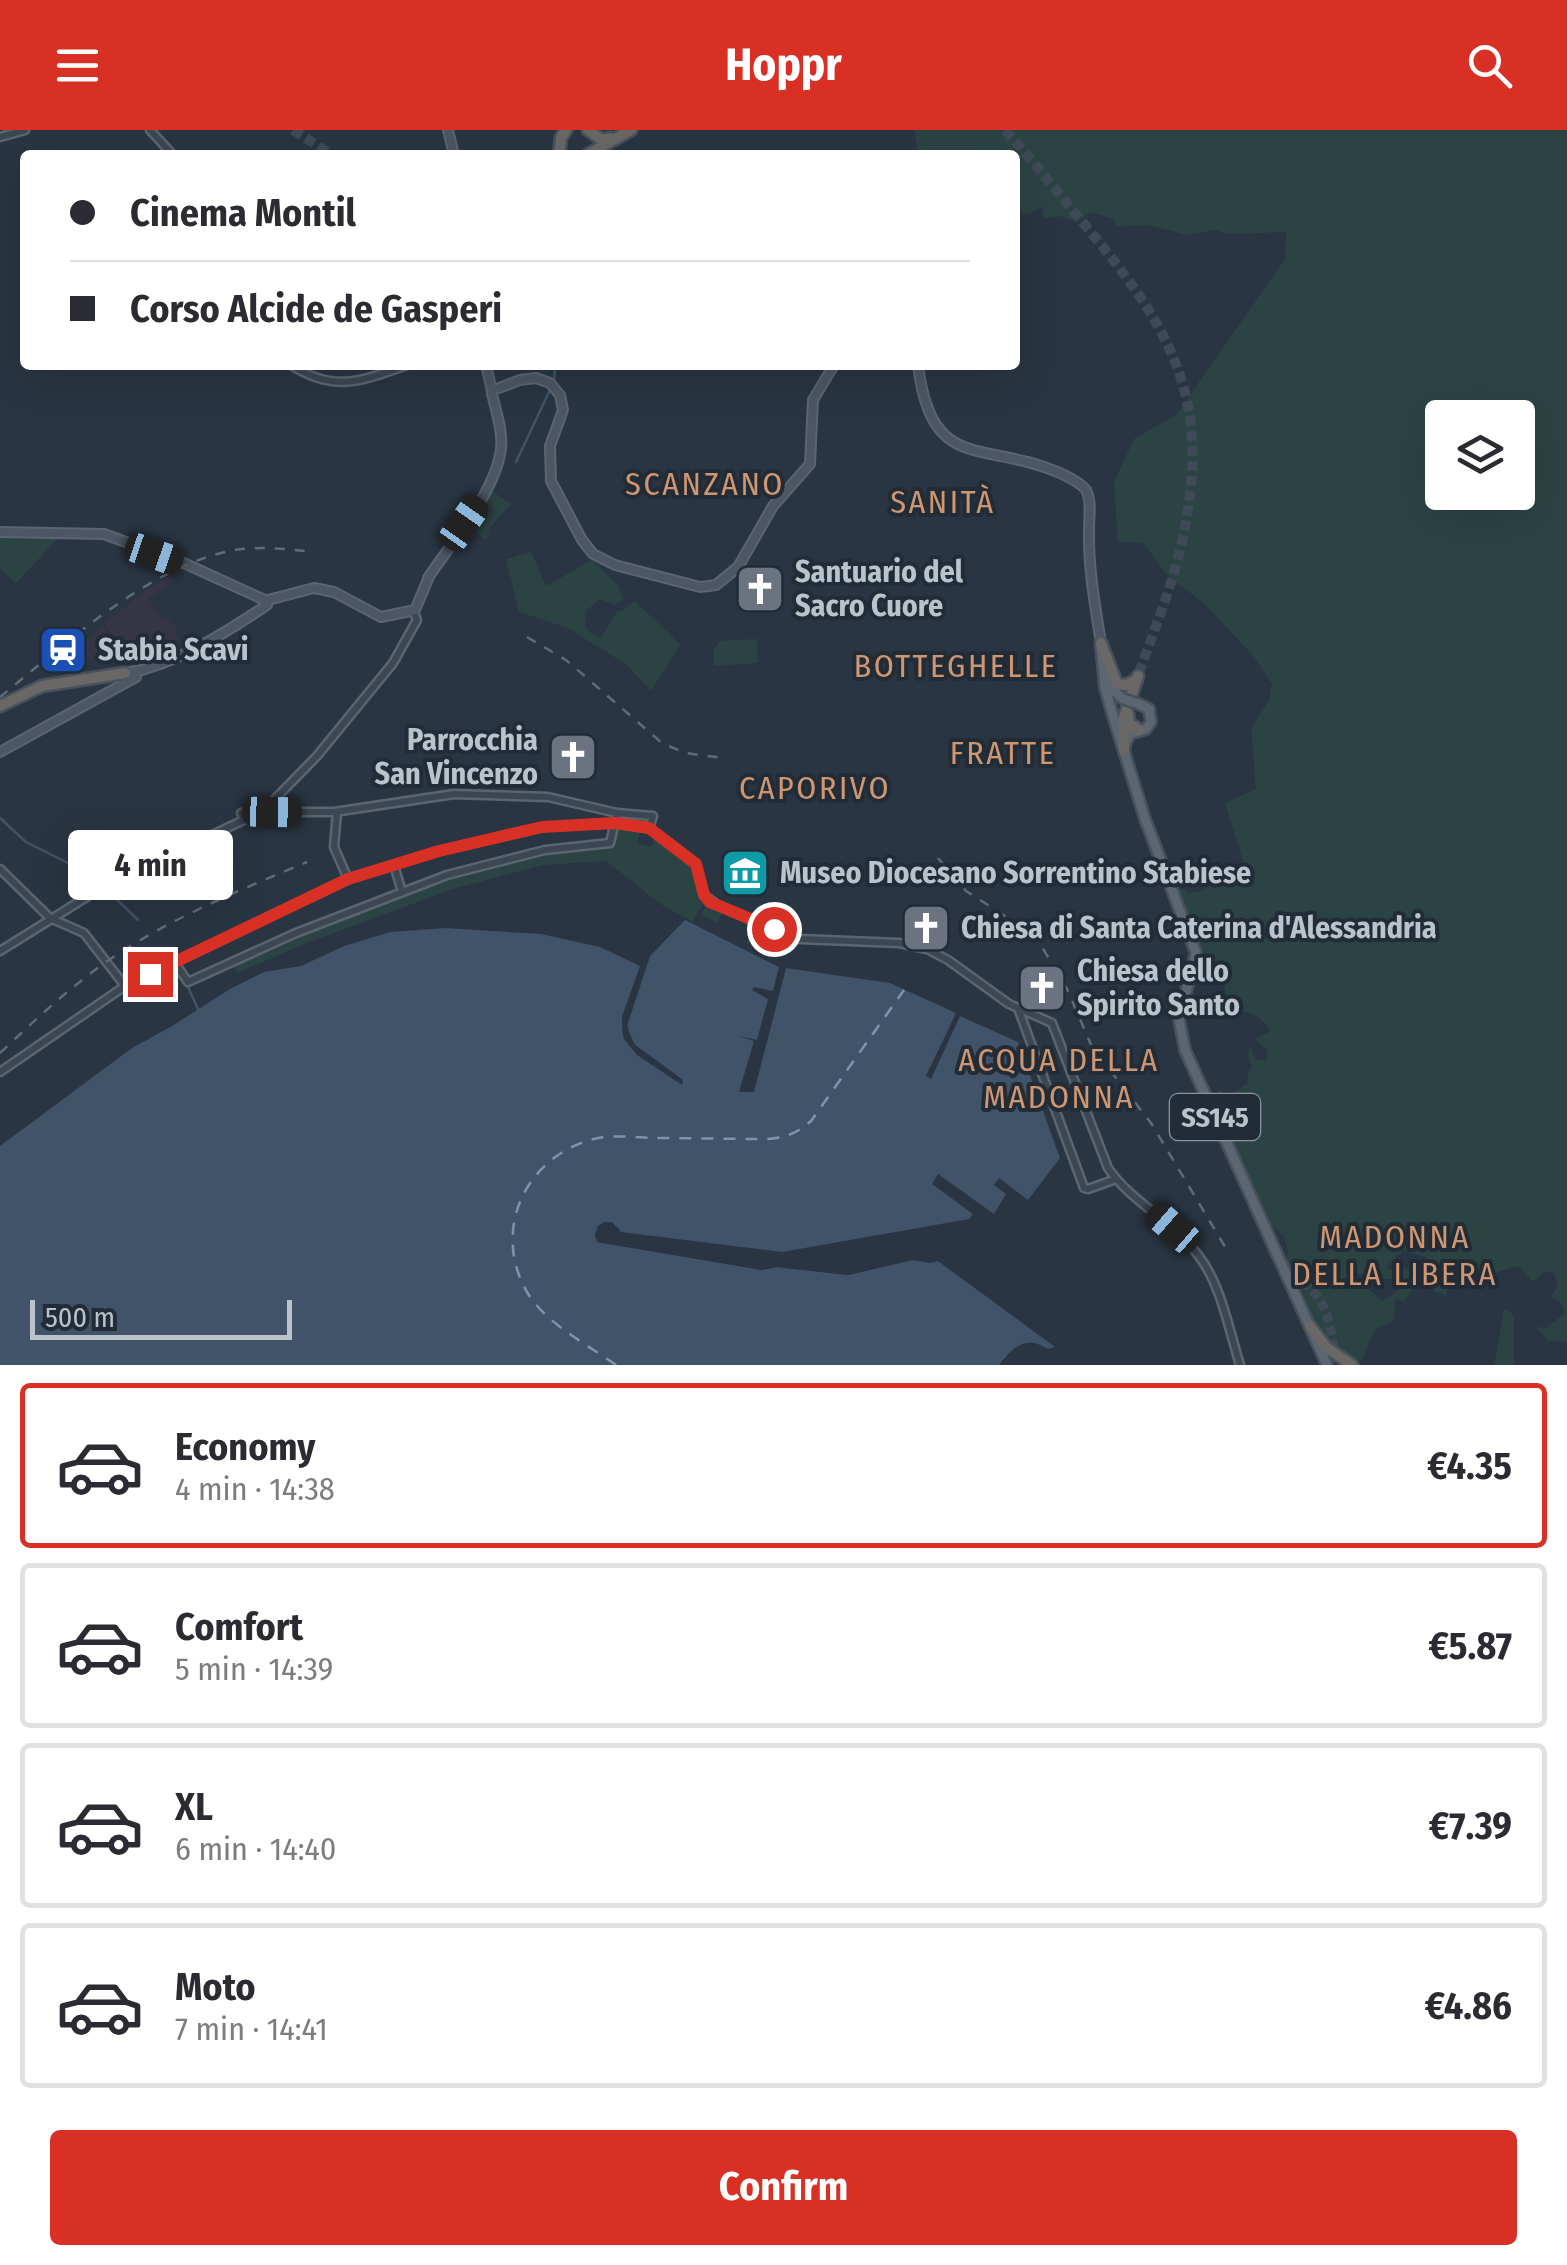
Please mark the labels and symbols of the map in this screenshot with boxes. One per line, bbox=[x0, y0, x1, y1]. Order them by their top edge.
district label: SCANZANO bbox=[625, 465, 785, 503]
district label: SANITÀ bbox=[890, 483, 996, 521]
car bbox=[435, 490, 493, 556]
car bbox=[121, 530, 187, 578]
place label: Santuario del Sacro Cuore bbox=[795, 554, 964, 624]
church icon: Santuario del Sacro Cuore bbox=[734, 563, 786, 615]
station icon: Stabia Scavi bbox=[37, 624, 89, 676]
place label: Stabia Scavi bbox=[98, 632, 249, 668]
district label: BOTTEGHELLE bbox=[854, 647, 1058, 685]
place label: Parrocchia San Vincenzo bbox=[375, 722, 538, 792]
church icon: Parrocchia San Vincenzo bbox=[547, 731, 599, 783]
district label: FRATTE bbox=[950, 734, 1056, 772]
district label: CAPORIVO bbox=[739, 769, 891, 807]
car bbox=[242, 796, 302, 828]
callout: 4 min bbox=[68, 829, 232, 899]
museum icon: Museo Diocesano Sorrentino Stabiese bbox=[719, 847, 771, 899]
place label: Museo Diocesano Sorrentino Stabiese bbox=[780, 855, 1251, 891]
church icon: Chiesa di Santa Caterina d'Alessandria bbox=[900, 902, 952, 954]
route start bbox=[752, 907, 797, 952]
place label: Chiesa di Santa Caterina d'Alessandria bbox=[961, 910, 1437, 946]
route end bbox=[128, 952, 173, 997]
place label: Chiesa dello Spirito Santo bbox=[1077, 953, 1240, 1023]
church icon: Chiesa dello Spirito Santo bbox=[1016, 962, 1068, 1014]
district label: ACQUA DELLA MADONNA bbox=[958, 1041, 1160, 1116]
road number: SS145 bbox=[1170, 1094, 1260, 1140]
car bbox=[1141, 1197, 1205, 1259]
district label: MADONNA DELLA LIBERA bbox=[1292, 1218, 1498, 1293]
scale bar bbox=[30, 1295, 292, 1340]

